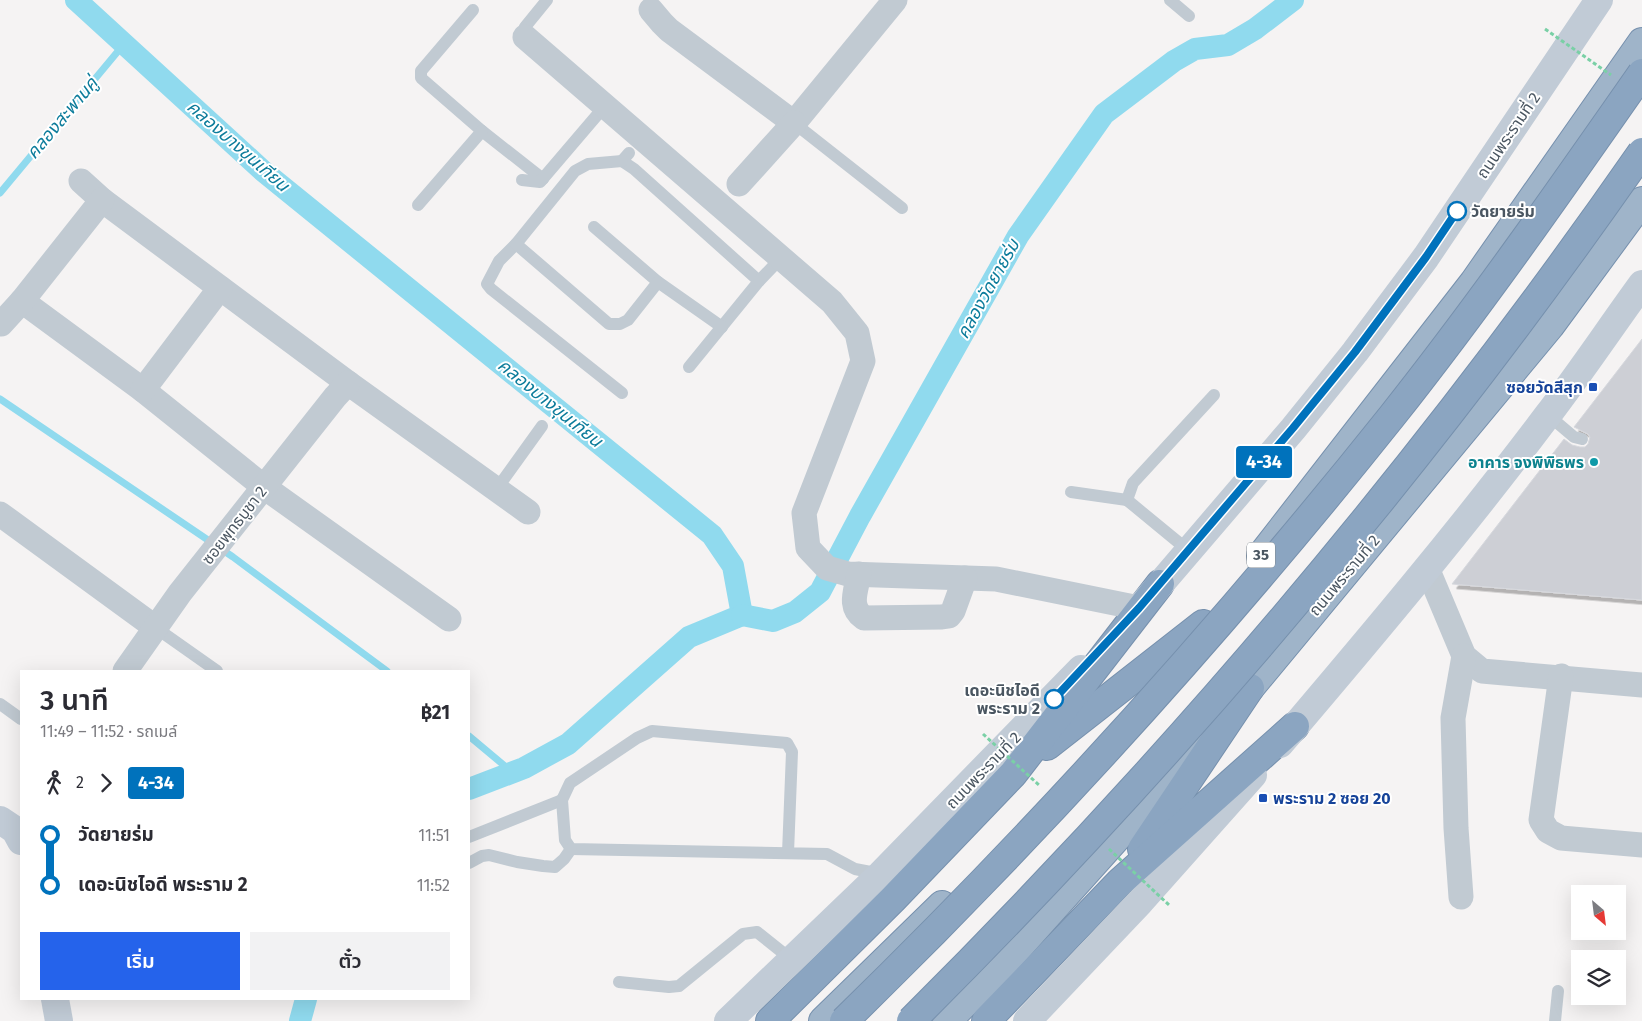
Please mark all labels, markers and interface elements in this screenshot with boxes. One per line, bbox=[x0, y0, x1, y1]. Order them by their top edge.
water label: คลองสะพานคู่ bbox=[22, 71, 104, 163]
street label: ถนนพระรามที่ 2 bbox=[1471, 87, 1544, 182]
water label: คลองบางขุนเทียน bbox=[182, 96, 294, 197]
marker: วัดยายร่ม bbox=[1447, 201, 1467, 221]
place label: วัดยายร่ม bbox=[1471, 202, 1535, 221]
water label: คลองวัดยายร่ม bbox=[952, 234, 1025, 342]
water label: คลองบางขุนเทียน bbox=[493, 354, 607, 452]
place label: ซอยวัดสีสุก bbox=[1506, 378, 1583, 397]
marker: ซอยวัดสีสุก bbox=[1587, 381, 1599, 393]
line badge: 4-34 bbox=[1229, 446, 1299, 478]
text: 4-34 bbox=[1246, 451, 1282, 473]
place label: อาคาร จงพิพิธพร bbox=[1468, 453, 1584, 472]
marker: อาคาร จงพิพิธพร bbox=[1588, 456, 1600, 468]
street label: ซอยพุทธบูชา 2 bbox=[198, 482, 271, 568]
street label: ถนนพระรามที่ 2 bbox=[1304, 530, 1384, 620]
road number: 35 bbox=[1247, 542, 1275, 568]
place label: เดอะนิชไอดี พระราม 2 bbox=[964, 681, 1040, 718]
text: 3 นาที bbox=[40, 684, 109, 717]
marker: เดอะนิชไอดี พระราม 2 bbox=[1044, 689, 1064, 709]
text: ฿21 bbox=[421, 701, 450, 724]
text: 11:49 – 11:52 · รถเมล์ bbox=[40, 722, 178, 741]
street label: ถนนพระรามที่ 2 bbox=[940, 726, 1025, 813]
icon: walk bbox=[40, 769, 68, 797]
icon: forward bbox=[92, 769, 120, 797]
text: 4-34 bbox=[138, 772, 174, 794]
text: 2 bbox=[76, 773, 84, 792]
place label: พระราม 2 ซอย 20 bbox=[1273, 789, 1391, 808]
marker: พระราม 2 ซอย 20 bbox=[1257, 792, 1269, 804]
text: วัดยายร่ม bbox=[78, 823, 154, 846]
text: 11:51 bbox=[418, 826, 450, 845]
text: เดอะนิชไอดี พระราม 2 bbox=[78, 873, 248, 896]
text: 11:52 bbox=[417, 876, 450, 895]
north arrow bbox=[1571, 885, 1626, 940]
map controls bbox=[1571, 885, 1626, 1005]
button: เริ่ม bbox=[40, 932, 240, 990]
button: ตั๋ว bbox=[250, 932, 450, 990]
button: layers bbox=[1571, 950, 1626, 1005]

